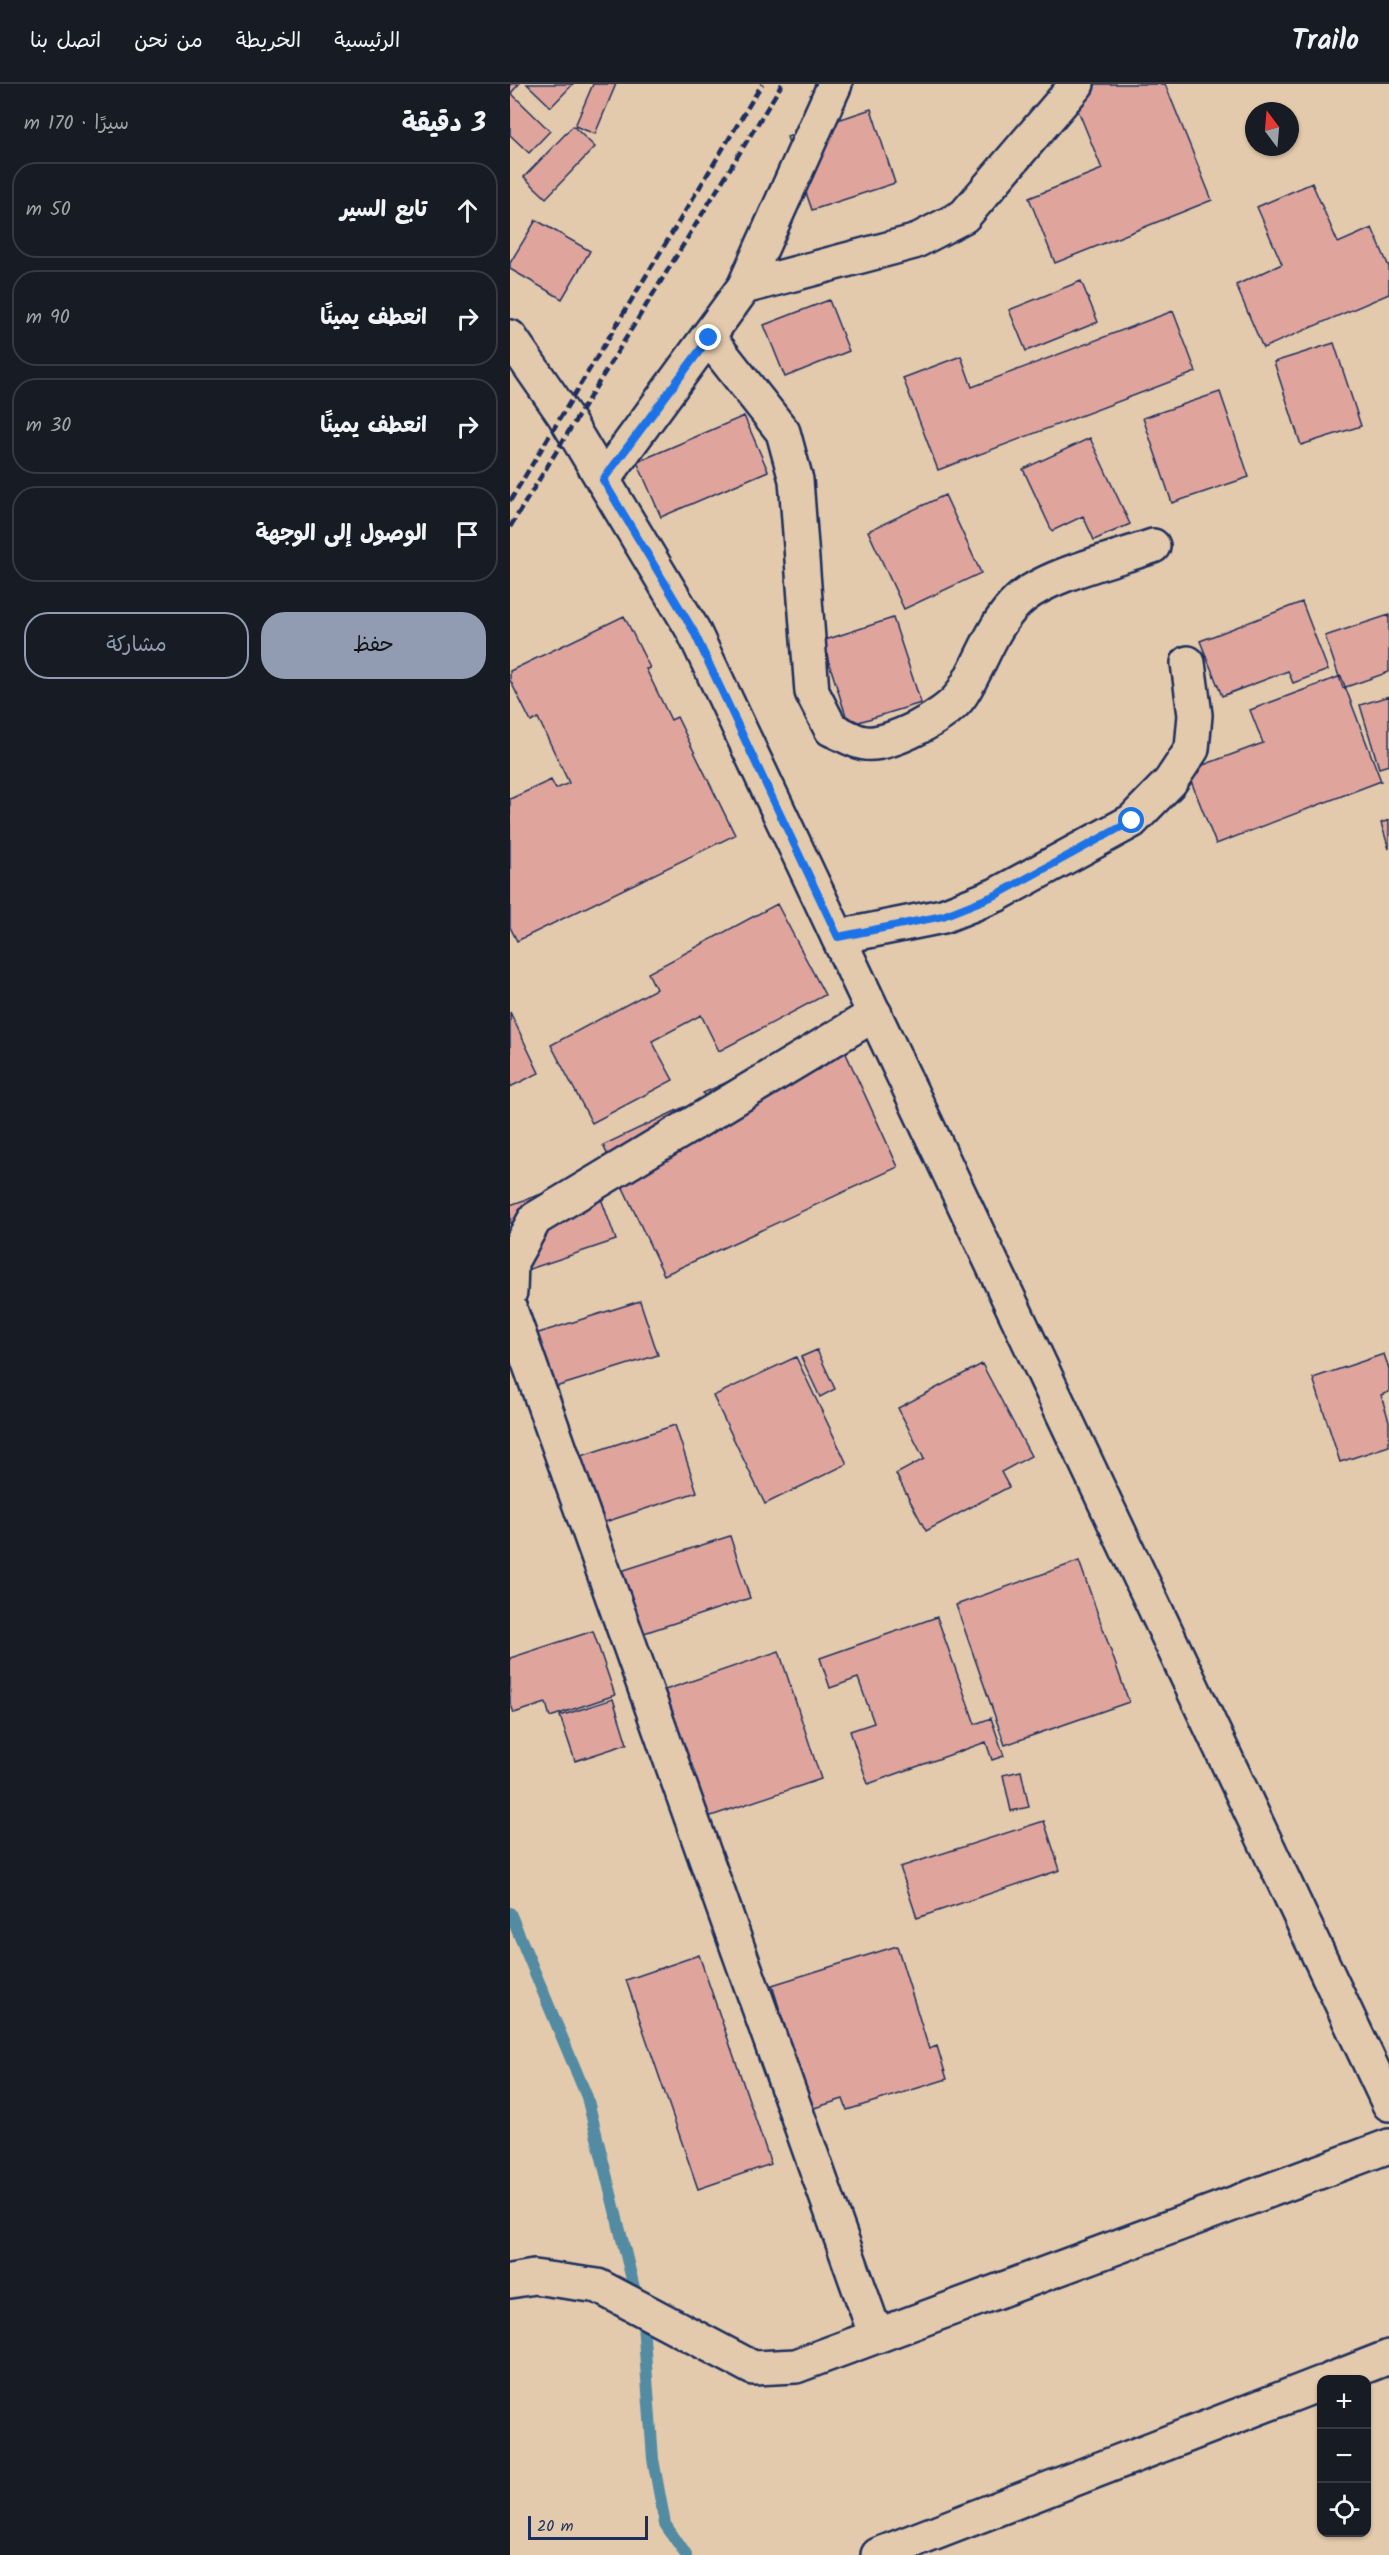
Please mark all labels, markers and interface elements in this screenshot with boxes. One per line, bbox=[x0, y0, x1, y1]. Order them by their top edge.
text: Trailo bbox=[1292, 19, 1359, 64]
text: اتصل بنا bbox=[30, 25, 101, 58]
text: من نحن bbox=[134, 25, 203, 58]
text: الخريطة bbox=[236, 25, 301, 58]
text: الرئيسية bbox=[334, 25, 400, 58]
north arrow bbox=[1245, 102, 1299, 156]
text: 3 دقيقة bbox=[402, 103, 486, 145]
text: سيرًا · 170 m bbox=[24, 108, 129, 140]
text: تابع السير bbox=[340, 193, 427, 228]
text: 50 m bbox=[26, 194, 71, 226]
icon: ahead bbox=[451, 194, 484, 227]
text: انعطف يمينًا bbox=[320, 301, 427, 336]
text: 90 m bbox=[26, 302, 70, 334]
icon: right bbox=[451, 302, 484, 335]
route end bbox=[695, 324, 721, 350]
text: انعطف يمينًا bbox=[320, 409, 427, 444]
text: 30 m bbox=[26, 410, 71, 442]
icon: right bbox=[451, 410, 484, 443]
text: الوصول إلى الوجهة bbox=[255, 517, 427, 552]
icon: arrive bbox=[451, 518, 484, 551]
button: مشاركة bbox=[24, 612, 249, 679]
button: حفظ bbox=[261, 612, 486, 679]
route start bbox=[1118, 807, 1144, 833]
map controls bbox=[1317, 2375, 1371, 2537]
button: + bbox=[1317, 2375, 1371, 2429]
button: − bbox=[1317, 2429, 1371, 2483]
button: locate bbox=[1317, 2483, 1371, 2537]
scale bar bbox=[528, 2513, 648, 2540]
text: 20 m bbox=[537, 2514, 573, 2539]

